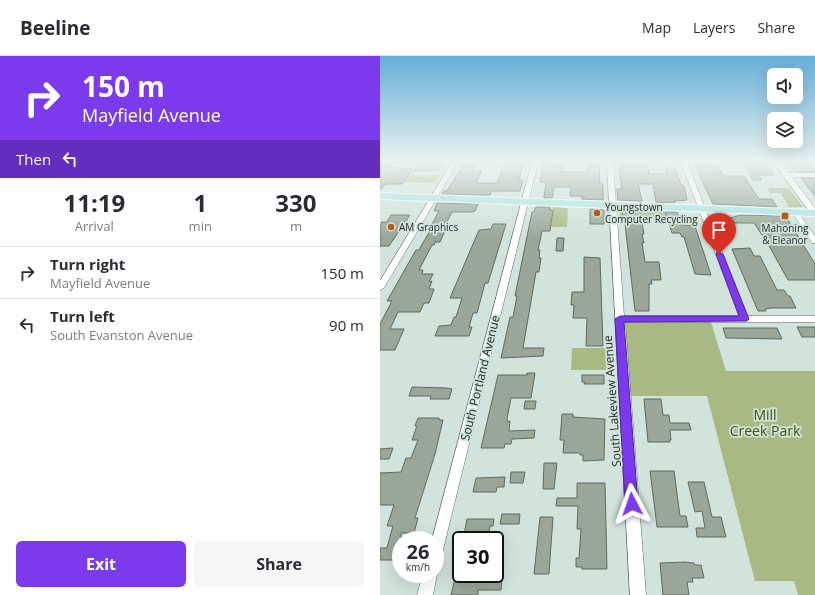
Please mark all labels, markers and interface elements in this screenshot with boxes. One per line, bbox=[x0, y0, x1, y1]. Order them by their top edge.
text: Beeline bbox=[20, 15, 91, 41]
text: Map bbox=[642, 18, 671, 37]
text: Layers bbox=[693, 18, 735, 37]
text: Share bbox=[757, 18, 795, 37]
text: 150 m bbox=[82, 67, 165, 105]
map controls bbox=[767, 68, 803, 148]
button: sound bbox=[767, 68, 803, 104]
icon: right bbox=[16, 72, 68, 124]
text: Mayfield Avenue bbox=[82, 103, 221, 127]
button: layers bbox=[767, 112, 803, 148]
icon: left bbox=[59, 148, 81, 170]
text: Then bbox=[16, 149, 51, 169]
text: 11:19 bbox=[63, 186, 125, 219]
text: 1 bbox=[193, 186, 207, 219]
text: 330 bbox=[275, 186, 317, 219]
place label: Youngstown Computer Recycling bbox=[605, 200, 698, 226]
marker: Youngstown Computer Recycling bbox=[592, 208, 602, 218]
marker: Mahoning & Eleanor bbox=[780, 211, 790, 221]
pin bbox=[702, 213, 736, 254]
text: Arrival bbox=[75, 217, 114, 235]
text: min bbox=[189, 217, 212, 235]
text: m bbox=[290, 217, 302, 235]
icon: arrive bbox=[708, 219, 730, 241]
place label: AM Graphics bbox=[399, 220, 458, 234]
place label: Mahoning & Eleanor bbox=[762, 221, 809, 247]
marker: AM Graphics bbox=[386, 222, 396, 232]
text: Turn right bbox=[50, 254, 125, 274]
icon: right bbox=[16, 262, 38, 284]
text: 150 m bbox=[320, 263, 364, 283]
text: Mayfield Avenue bbox=[50, 274, 150, 292]
text: Turn left bbox=[50, 306, 115, 326]
street label: South Portland Avenue bbox=[456, 313, 504, 443]
icon: left bbox=[16, 314, 38, 336]
text: 90 m bbox=[329, 315, 364, 335]
text: South Evanston Avenue bbox=[50, 326, 193, 344]
street label: South Lakeview Avenue bbox=[599, 334, 625, 467]
park label: Mill Creek Park bbox=[730, 405, 801, 440]
position arrow bbox=[611, 483, 653, 525]
speed limit sign: 30 bbox=[452, 531, 504, 583]
text: 26 bbox=[407, 538, 429, 565]
button: Exit bbox=[16, 541, 186, 587]
button: Share bbox=[194, 541, 364, 587]
text: km/h bbox=[406, 560, 430, 574]

